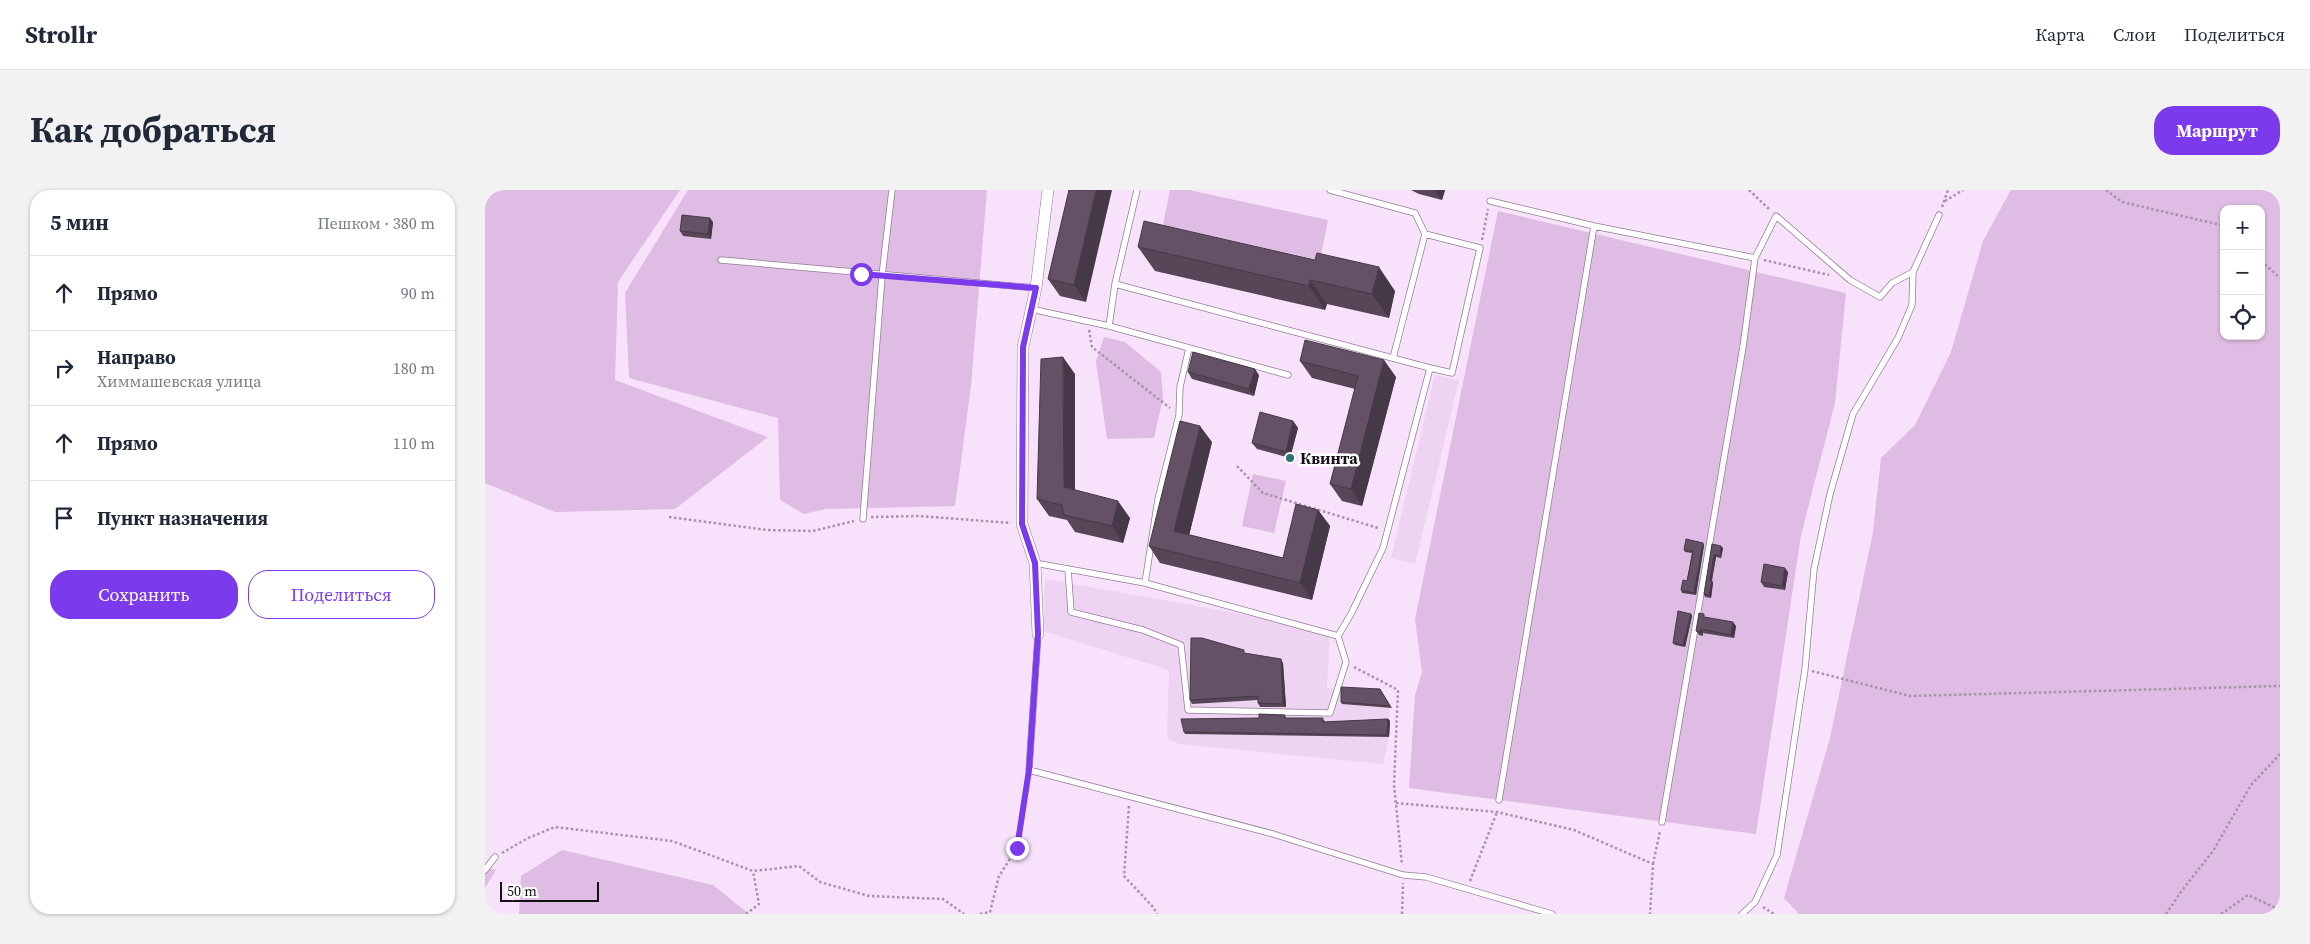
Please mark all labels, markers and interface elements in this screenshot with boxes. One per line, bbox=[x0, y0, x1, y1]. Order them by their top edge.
text: Strollr bbox=[25, 18, 97, 51]
text: Карта bbox=[2035, 22, 2085, 47]
text: Слои bbox=[2113, 22, 2156, 47]
text: Поделиться bbox=[2184, 22, 2285, 47]
text: Как добраться bbox=[30, 106, 276, 154]
button: Маршрут bbox=[2154, 106, 2280, 155]
map controls bbox=[2220, 205, 2265, 340]
button: + bbox=[2220, 205, 2265, 250]
text: 5 мин bbox=[50, 208, 109, 237]
text: Пешком · 380 m bbox=[317, 212, 435, 234]
button: − bbox=[2220, 250, 2265, 295]
route start bbox=[850, 263, 873, 286]
icon: ahead bbox=[50, 279, 78, 307]
text: Прямо bbox=[97, 280, 158, 306]
text: 90 m bbox=[401, 282, 435, 304]
button: locate bbox=[2220, 295, 2265, 340]
text: Направо bbox=[97, 344, 176, 370]
icon: right bbox=[50, 354, 78, 382]
text: 180 m bbox=[393, 357, 435, 379]
text: Химмашевская улица bbox=[97, 370, 261, 392]
icon: ahead bbox=[50, 429, 78, 457]
text: Прямо bbox=[97, 430, 158, 456]
text: 110 m bbox=[393, 432, 435, 454]
place label: Квинта bbox=[1300, 447, 1358, 469]
marker: Квинта bbox=[1284, 452, 1296, 464]
icon: arrive bbox=[50, 504, 78, 532]
text: Пункт назначения bbox=[97, 505, 268, 531]
button: Сохранить bbox=[50, 570, 238, 619]
button: Поделиться bbox=[248, 570, 435, 619]
route end bbox=[1006, 837, 1029, 860]
scale bar bbox=[500, 879, 599, 902]
text: 50 m bbox=[507, 881, 537, 901]

